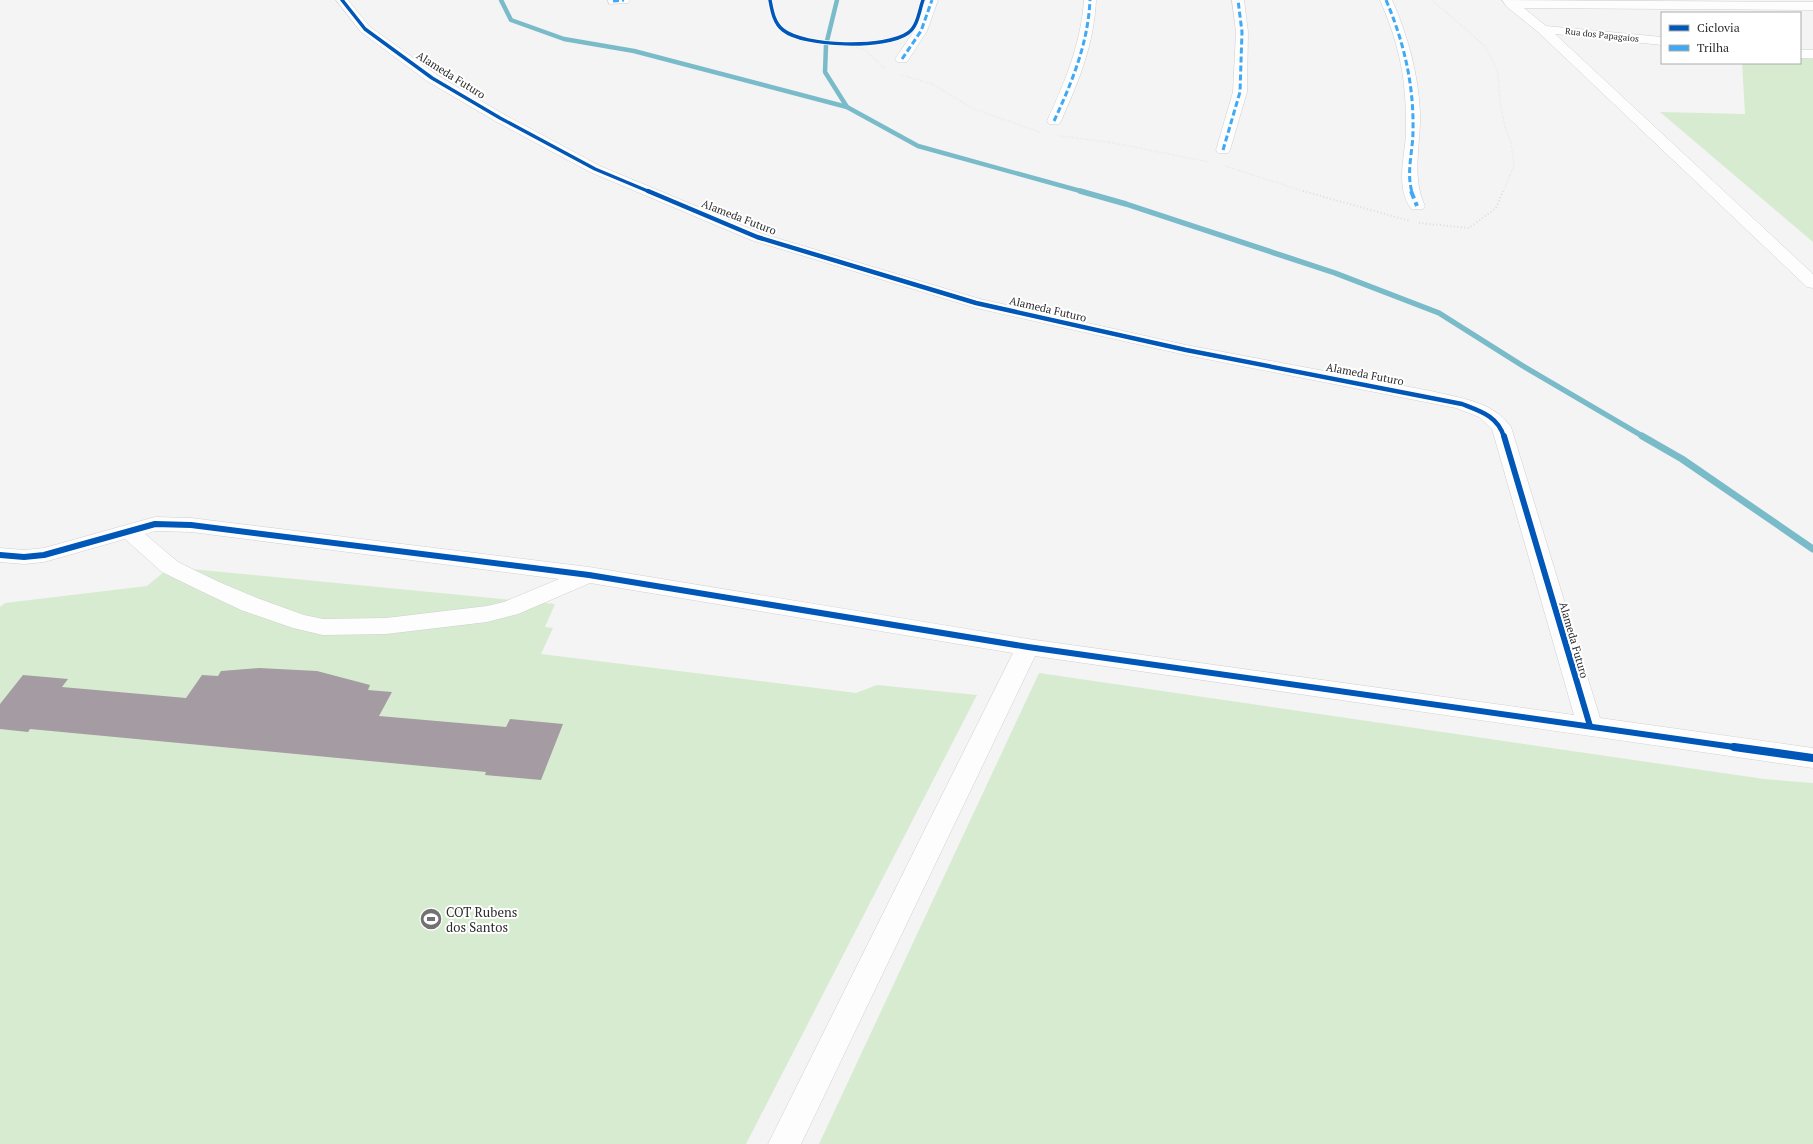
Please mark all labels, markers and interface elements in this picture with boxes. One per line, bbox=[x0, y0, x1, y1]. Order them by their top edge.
legend bbox=[1661, 12, 1801, 64]
text: Ciclovia bbox=[1697, 20, 1740, 35]
street label: Rua dos Papagaios bbox=[1565, 25, 1640, 45]
text: Trilha bbox=[1697, 40, 1729, 55]
street label: Alameda Futuro bbox=[414, 48, 488, 102]
street label: Alameda Futuro bbox=[700, 196, 778, 238]
street label: Alameda Futuro bbox=[1008, 293, 1088, 325]
street label: Alameda Futuro bbox=[1325, 360, 1405, 388]
street label: Alameda Futuro bbox=[1556, 600, 1592, 680]
place label: COT Rubens dos Santos bbox=[446, 903, 517, 936]
sports icon: COT Rubens dos Santos bbox=[418, 906, 444, 932]

